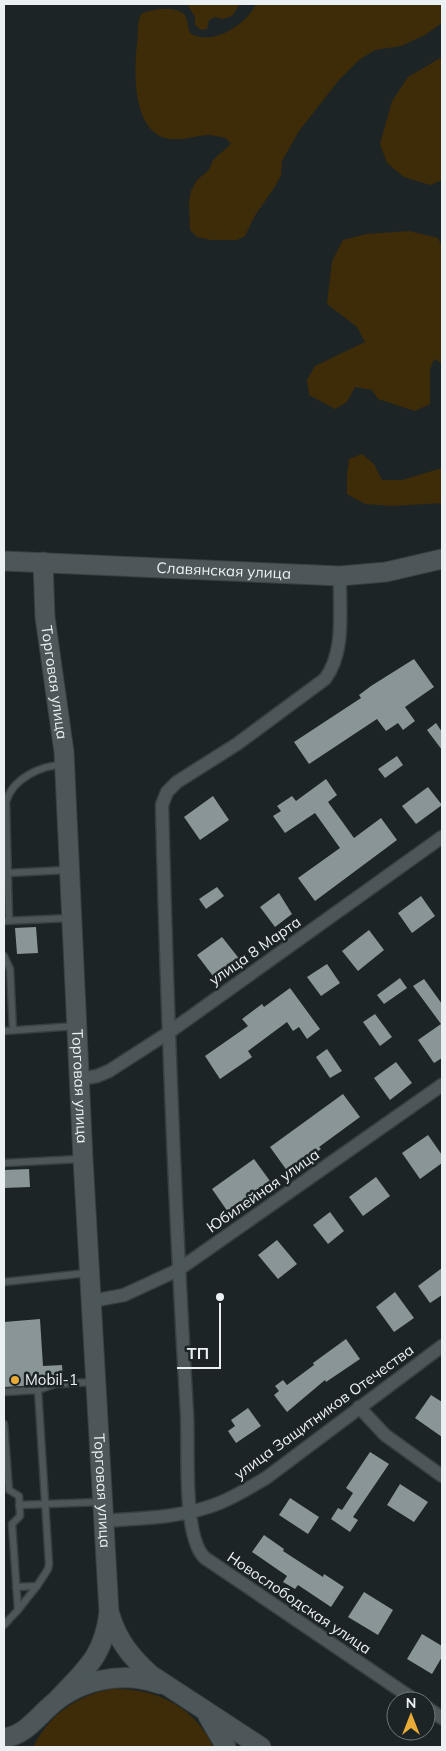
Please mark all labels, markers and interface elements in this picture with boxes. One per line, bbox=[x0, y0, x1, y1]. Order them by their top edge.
street label: Славянская улица bbox=[156, 558, 291, 583]
street label: Торговая улица bbox=[37, 624, 72, 740]
street label: улица 8 Марта bbox=[205, 912, 304, 989]
street label: Торговая улица bbox=[68, 1029, 92, 1144]
street label: Юбилейная улица bbox=[203, 1145, 323, 1237]
callout: ТП bbox=[177, 1337, 220, 1368]
street label: улица Защитников Отечества bbox=[230, 1340, 417, 1483]
text: ТП bbox=[187, 1343, 209, 1363]
place label: Mobil-1 bbox=[25, 1370, 78, 1389]
marker: Mobil-1 bbox=[9, 1374, 21, 1386]
street label: Торговая улица bbox=[90, 1433, 115, 1548]
street label: Новослободская улица bbox=[224, 1547, 375, 1658]
north arrow bbox=[386, 1691, 436, 1741]
text: N bbox=[406, 1694, 416, 1712]

